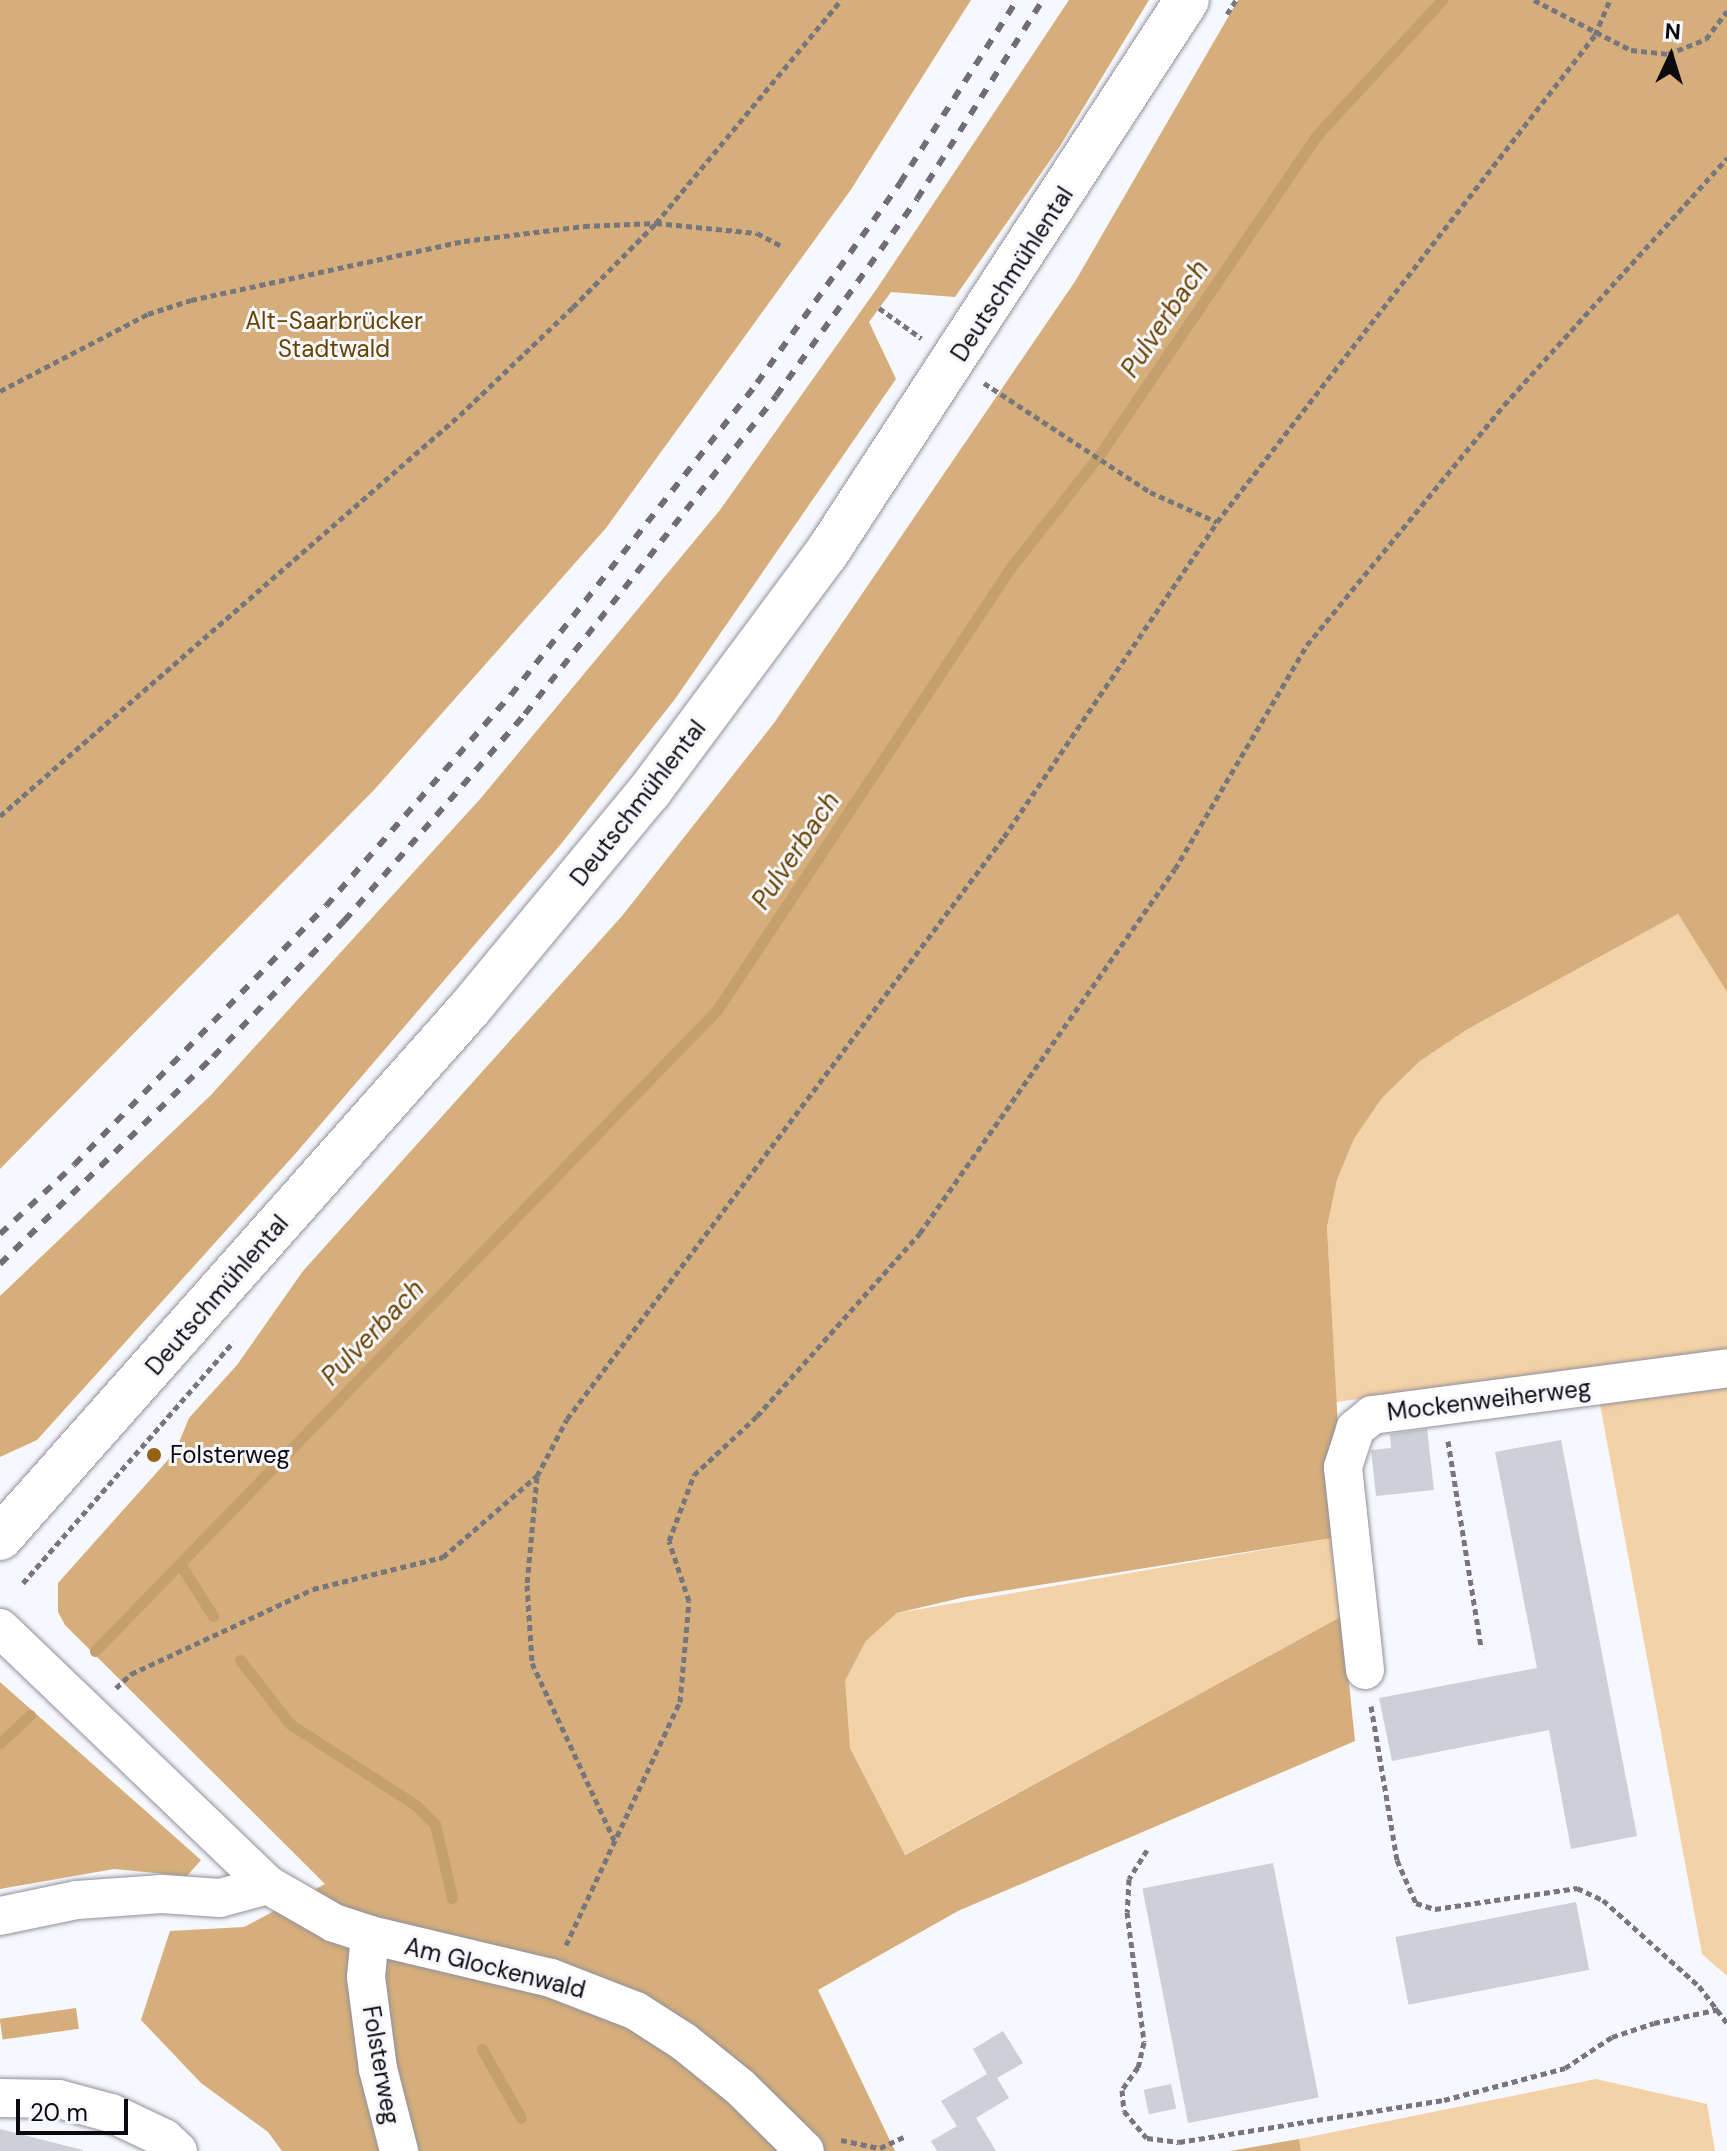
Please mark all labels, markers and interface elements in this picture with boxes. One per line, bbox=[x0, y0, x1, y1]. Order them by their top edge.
north arrow bbox=[1631, 16, 1711, 96]
text: N bbox=[1664, 17, 1682, 47]
street label: Deutschmühlental bbox=[945, 181, 1079, 367]
water label: Pulverbach bbox=[1114, 255, 1216, 383]
park label: Alt-Saarbrücker Stadtwald bbox=[245, 307, 423, 363]
street label: Deutschmühlental bbox=[564, 714, 712, 892]
water label: Pulverbach bbox=[745, 787, 847, 915]
street label: Deutschmühlental bbox=[140, 1209, 294, 1381]
water label: Pulverbach bbox=[315, 1274, 431, 1392]
street label: Mockenweiherweg bbox=[1385, 1373, 1593, 1427]
place label: Folsterweg bbox=[170, 1441, 290, 1469]
marker: Folsterweg bbox=[145, 1446, 163, 1464]
street label: Am Glockenwald bbox=[402, 1932, 588, 2004]
street label: Folsterweg bbox=[356, 2003, 406, 2127]
scale bar bbox=[20, 2083, 132, 2133]
text: 20 m bbox=[30, 2097, 88, 2128]

